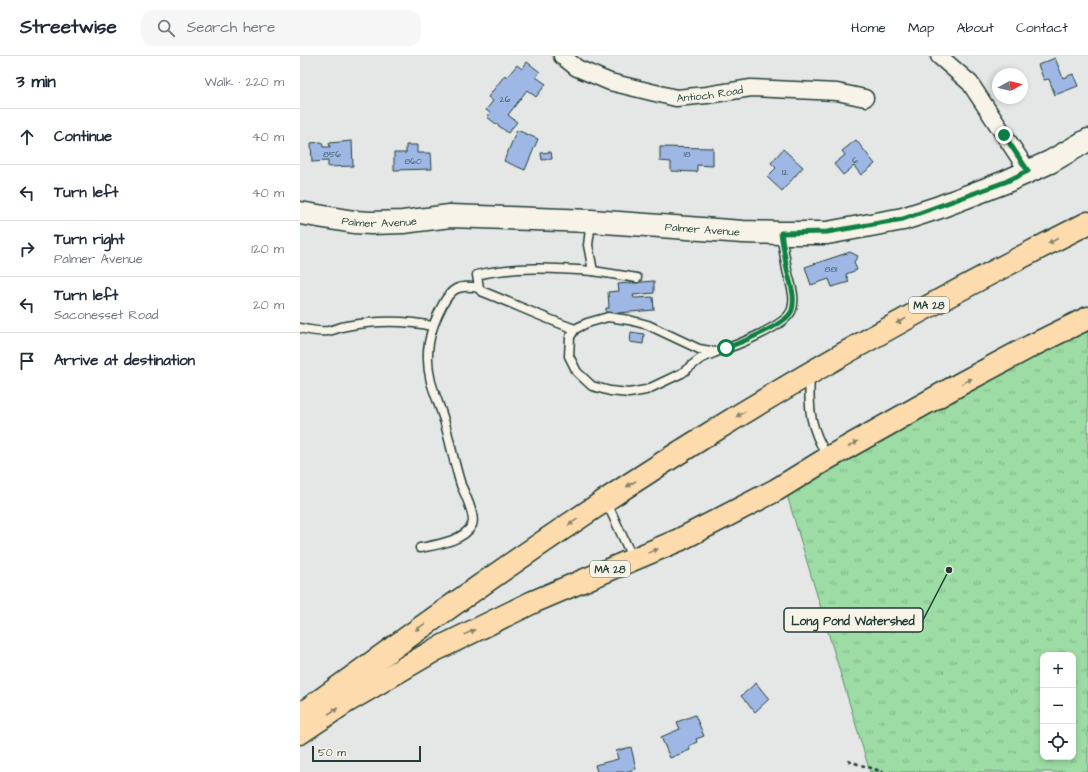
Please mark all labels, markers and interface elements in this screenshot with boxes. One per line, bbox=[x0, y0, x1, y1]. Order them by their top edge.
search box bbox=[141, 10, 421, 46]
text: Streetwise bbox=[20, 14, 117, 41]
icon: search bbox=[155, 17, 177, 39]
text: Search here bbox=[187, 17, 275, 38]
text: Home bbox=[851, 18, 886, 38]
text: Map bbox=[908, 18, 934, 38]
text: About bbox=[956, 18, 994, 38]
text: Contact bbox=[1016, 18, 1068, 38]
north arrow bbox=[992, 68, 1028, 104]
text: 3 min bbox=[16, 70, 56, 94]
text: Walk · 220 m bbox=[204, 73, 284, 91]
street label: Antioch Road bbox=[676, 82, 745, 106]
house number: 26 bbox=[500, 93, 511, 106]
icon: ahead bbox=[16, 126, 38, 148]
text: Continue bbox=[54, 126, 112, 147]
route end bbox=[995, 126, 1013, 144]
text: 40 m bbox=[252, 128, 284, 146]
house number: 856 bbox=[323, 148, 341, 161]
house number: 18 bbox=[684, 148, 691, 161]
house number: 6 bbox=[852, 154, 858, 167]
house number: 860 bbox=[404, 155, 422, 168]
house number: 12 bbox=[782, 166, 789, 179]
icon: left bbox=[16, 182, 38, 204]
text: Turn left bbox=[54, 182, 118, 203]
text: 40 m bbox=[252, 184, 284, 202]
street label: Palmer Avenue bbox=[341, 213, 418, 231]
street label: Palmer Avenue bbox=[664, 219, 740, 240]
text: Turn right bbox=[54, 229, 125, 250]
icon: right bbox=[16, 238, 38, 260]
one-way arrow bbox=[1047, 238, 1059, 244]
text: 120 m bbox=[251, 240, 284, 258]
text: Palmer Avenue bbox=[54, 250, 143, 268]
house number: 881 bbox=[825, 263, 837, 276]
text: Turn left bbox=[54, 285, 118, 306]
icon: left bbox=[16, 294, 38, 316]
text: 20 m bbox=[253, 296, 284, 314]
road number: MA 28 bbox=[909, 297, 949, 313]
text: Saconesset Road bbox=[54, 306, 158, 324]
one-way arrow bbox=[895, 317, 907, 324]
route start bbox=[717, 339, 735, 357]
icon: arrive bbox=[16, 350, 38, 372]
text: Arrive at destination bbox=[54, 350, 195, 371]
one-way arrow bbox=[961, 377, 973, 384]
one-way arrow bbox=[735, 411, 747, 418]
one-way arrow bbox=[848, 441, 859, 447]
one-way arrow bbox=[625, 480, 637, 487]
one-way arrow bbox=[568, 518, 579, 526]
one-way arrow bbox=[647, 548, 658, 554]
road number: MA 28 bbox=[590, 561, 630, 577]
callout: Long Pond Watershed bbox=[784, 608, 923, 632]
text: Long Pond Watershed bbox=[791, 613, 916, 632]
one-way arrow bbox=[415, 623, 426, 631]
one-way arrow bbox=[465, 629, 476, 636]
map controls bbox=[1040, 652, 1076, 760]
button: + bbox=[1040, 652, 1076, 688]
button: − bbox=[1040, 688, 1076, 724]
one-way arrow bbox=[327, 708, 339, 715]
button: locate bbox=[1040, 724, 1076, 760]
scale bar bbox=[312, 744, 421, 763]
text: 50 m bbox=[318, 745, 346, 760]

